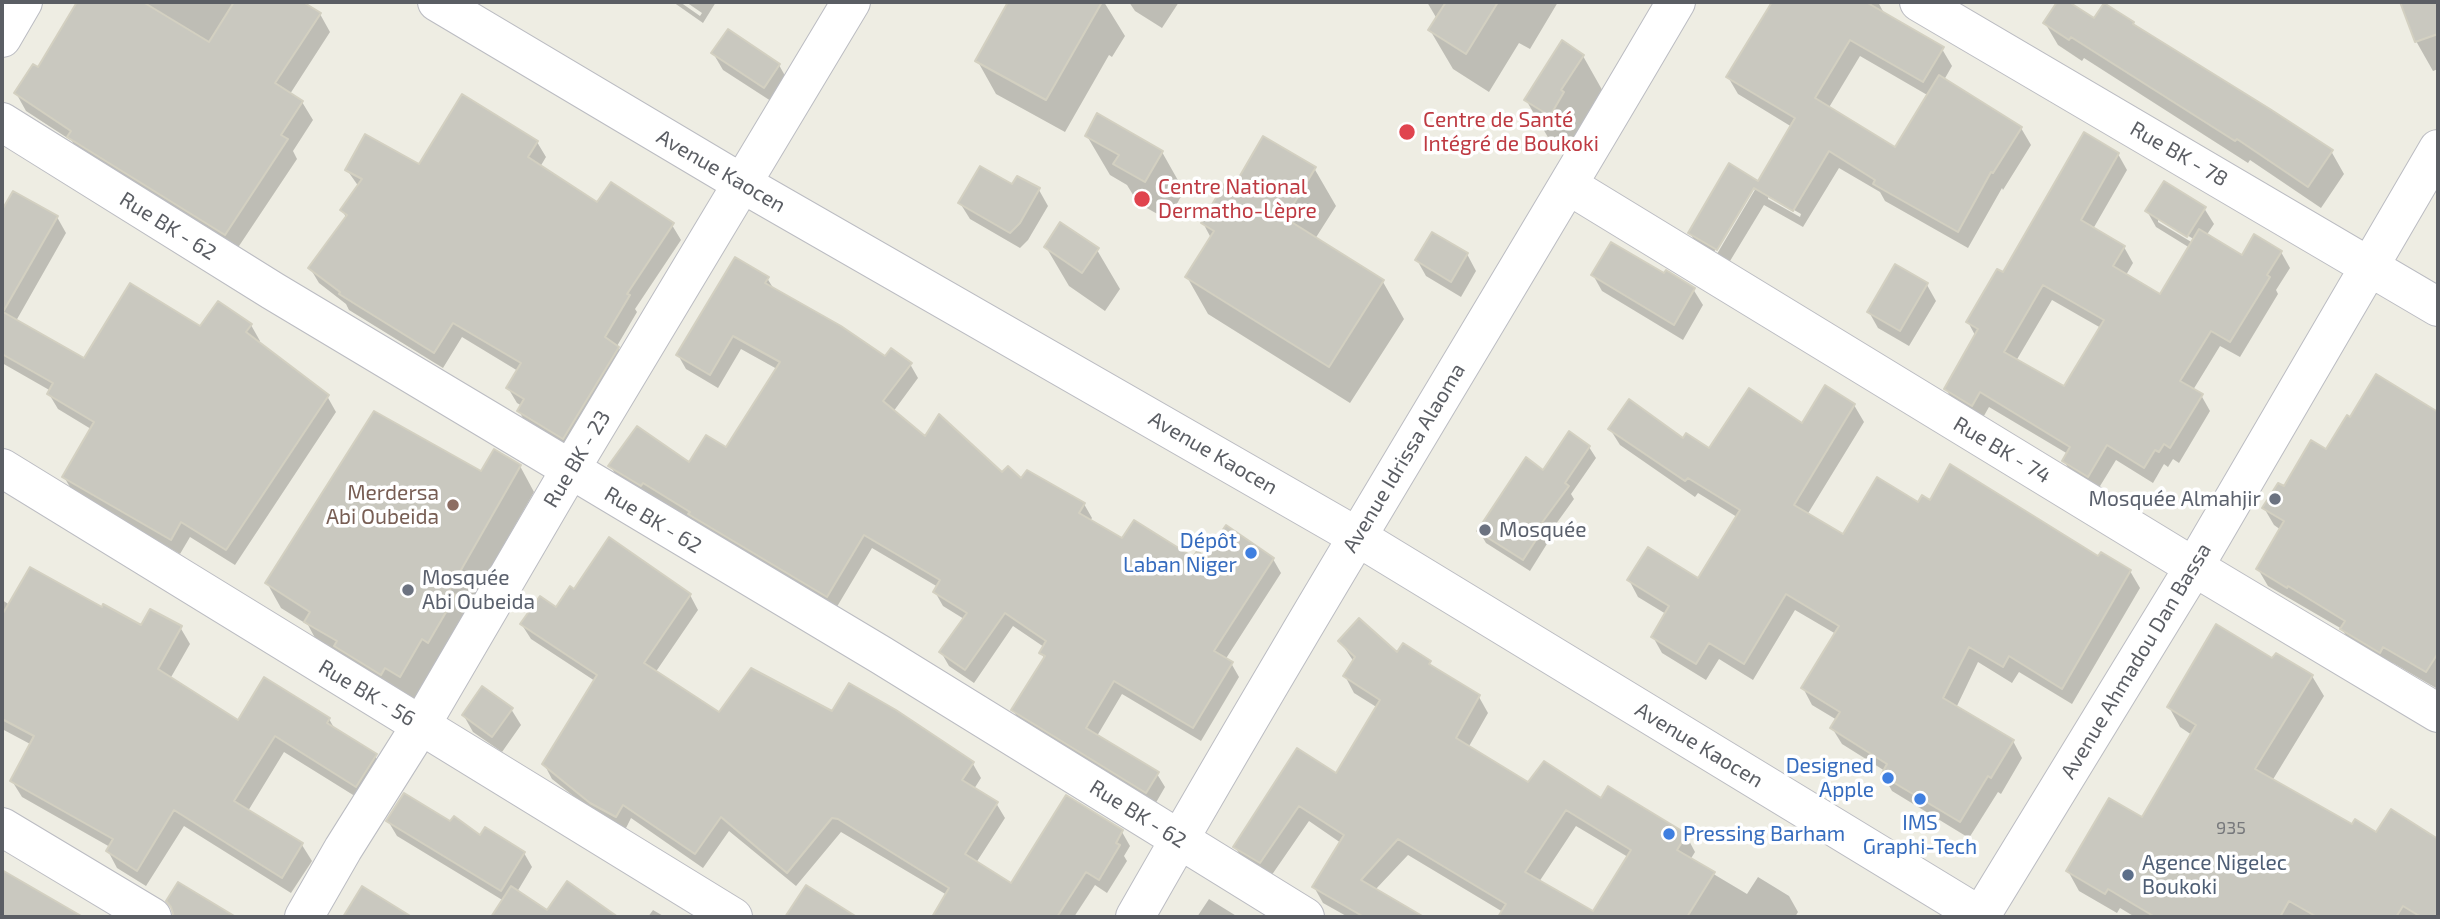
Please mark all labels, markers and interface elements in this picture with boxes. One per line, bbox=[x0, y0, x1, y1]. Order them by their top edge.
place label: Centre de Santé Intégré de Boukoki bbox=[1423, 107, 1599, 157]
street label: Rue BK - 78 bbox=[2126, 116, 2232, 192]
marker: Centre de Santé Intégré de Boukoki bbox=[1397, 122, 1417, 142]
street label: Avenue Kaocen bbox=[652, 124, 790, 218]
place label: Centre National Dermatho-Lèpre bbox=[1158, 174, 1317, 224]
street label: Rue BK - 62 bbox=[115, 186, 221, 266]
marker: Centre National Dermatho-Lèpre bbox=[1132, 189, 1152, 209]
street label: Avenue Idrissa Alaoma bbox=[1337, 359, 1471, 557]
street label: Rue BK - 23 bbox=[538, 406, 616, 512]
street label: Avenue Kaocen bbox=[1144, 406, 1282, 500]
street label: Rue BK - 74 bbox=[1949, 411, 2055, 489]
place label: Merdersa Abi Oubeida bbox=[326, 480, 439, 530]
street label: Rue BK - 62 bbox=[600, 481, 706, 559]
place label: Mosquée Almahjir bbox=[2089, 486, 2261, 512]
marker: Mosquée Almahjir bbox=[2267, 491, 2283, 507]
marker: Merdersa Abi Oubeida bbox=[445, 497, 461, 513]
place label: Mosquée bbox=[1499, 517, 1587, 543]
marker: Mosquée bbox=[1477, 522, 1493, 538]
place label: Dépôt Laban Niger bbox=[1123, 528, 1237, 578]
street label: Avenue Ahmadou Dan Bassa bbox=[2056, 539, 2216, 783]
marker: Dépôt Laban Niger bbox=[1243, 545, 1259, 561]
place label: Mosquée Abi Oubeida bbox=[422, 565, 535, 615]
marker: Mosquée Abi Oubeida bbox=[400, 582, 416, 598]
street label: Rue BK - 56 bbox=[314, 654, 420, 732]
street label: Avenue Kaocen bbox=[1631, 697, 1767, 793]
place label: Designed Apple bbox=[1786, 753, 1874, 803]
marker: Designed Apple bbox=[1880, 770, 1896, 786]
street label: Rue BK - 62 bbox=[1085, 774, 1191, 854]
marker: IMS Graphi-Tech bbox=[1912, 791, 1928, 807]
place label: IMS Graphi-Tech bbox=[1863, 810, 1977, 860]
house number: 935 bbox=[2216, 817, 2246, 839]
place label: Pressing Barham bbox=[1683, 821, 1845, 847]
marker: Pressing Barham bbox=[1661, 826, 1677, 842]
place label: Agence Nigelec Boukoki bbox=[2142, 850, 2287, 900]
marker: Agence Nigelec Boukoki bbox=[2120, 867, 2136, 883]

